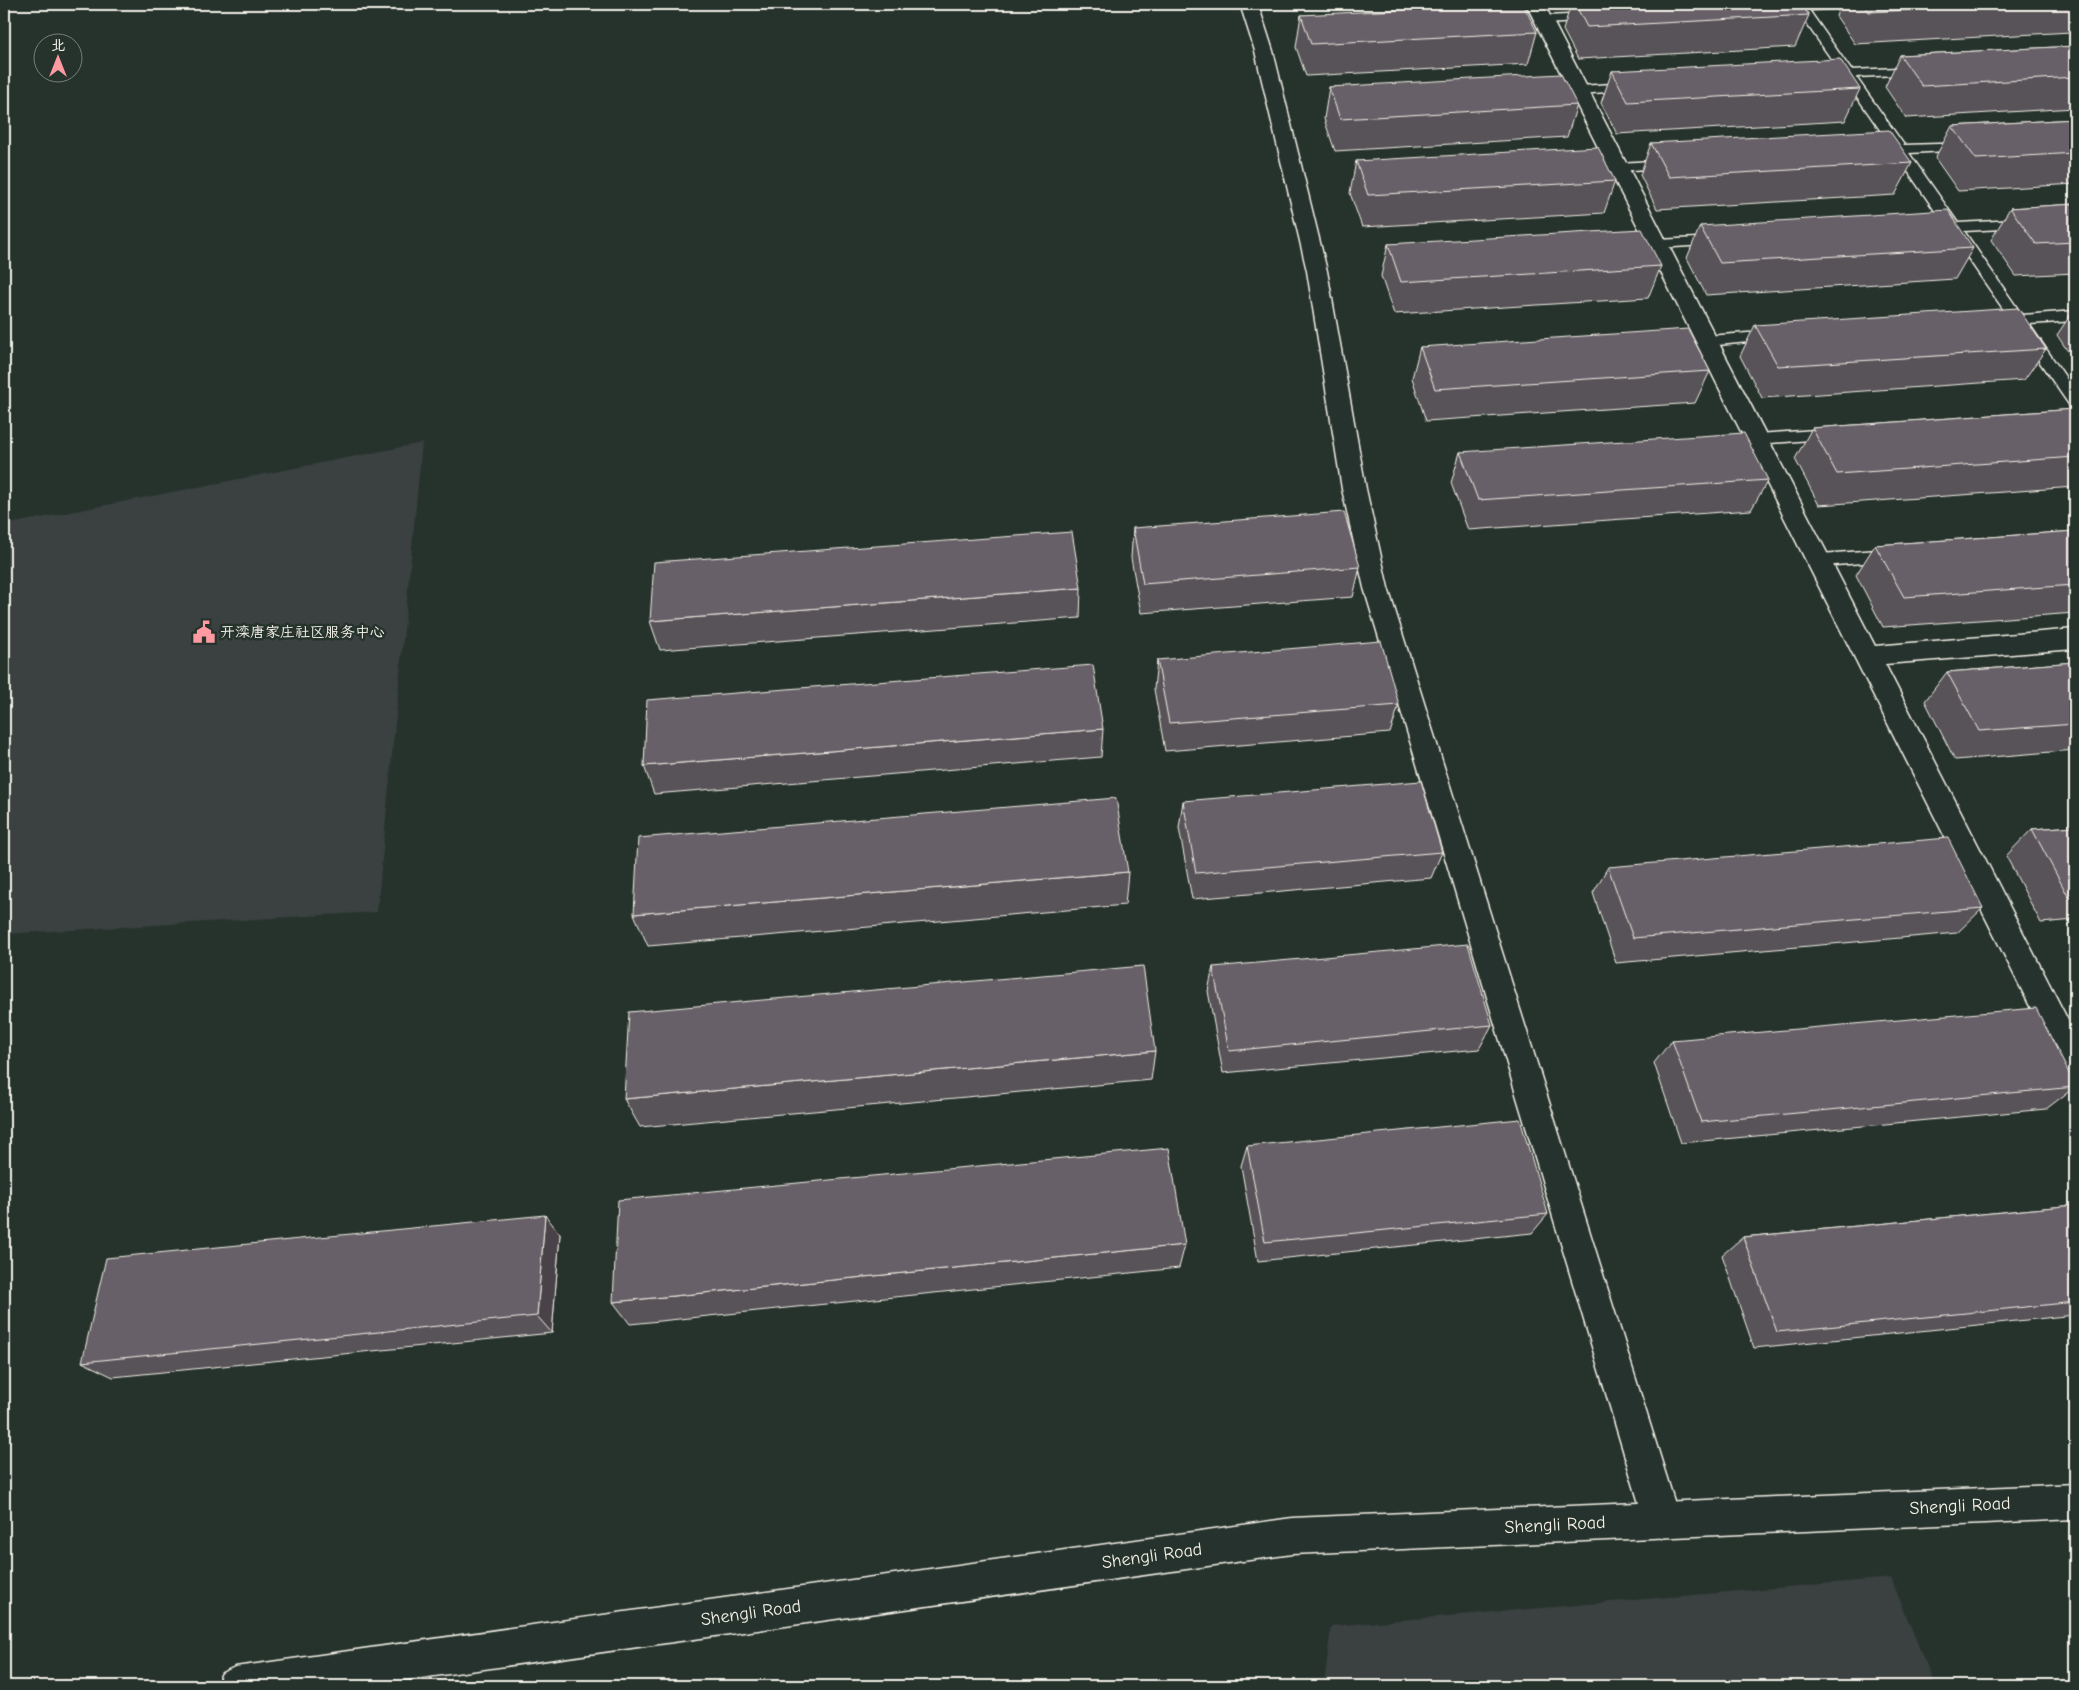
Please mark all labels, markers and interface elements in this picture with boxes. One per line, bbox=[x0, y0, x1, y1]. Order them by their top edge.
north arrow bbox=[32, 32, 82, 82]
text: 北 bbox=[51, 37, 65, 54]
public building icon: 开滦唐家庄社区服务中心 bbox=[191, 619, 217, 645]
place label: 开滦唐家庄社区服务中心 bbox=[220, 623, 385, 641]
street label: Shengli Road bbox=[1909, 1493, 2011, 1519]
street label: Shengli Road bbox=[1504, 1512, 1606, 1538]
street label: Shengli Road bbox=[1101, 1539, 1203, 1573]
street label: Shengli Road bbox=[700, 1596, 802, 1630]

